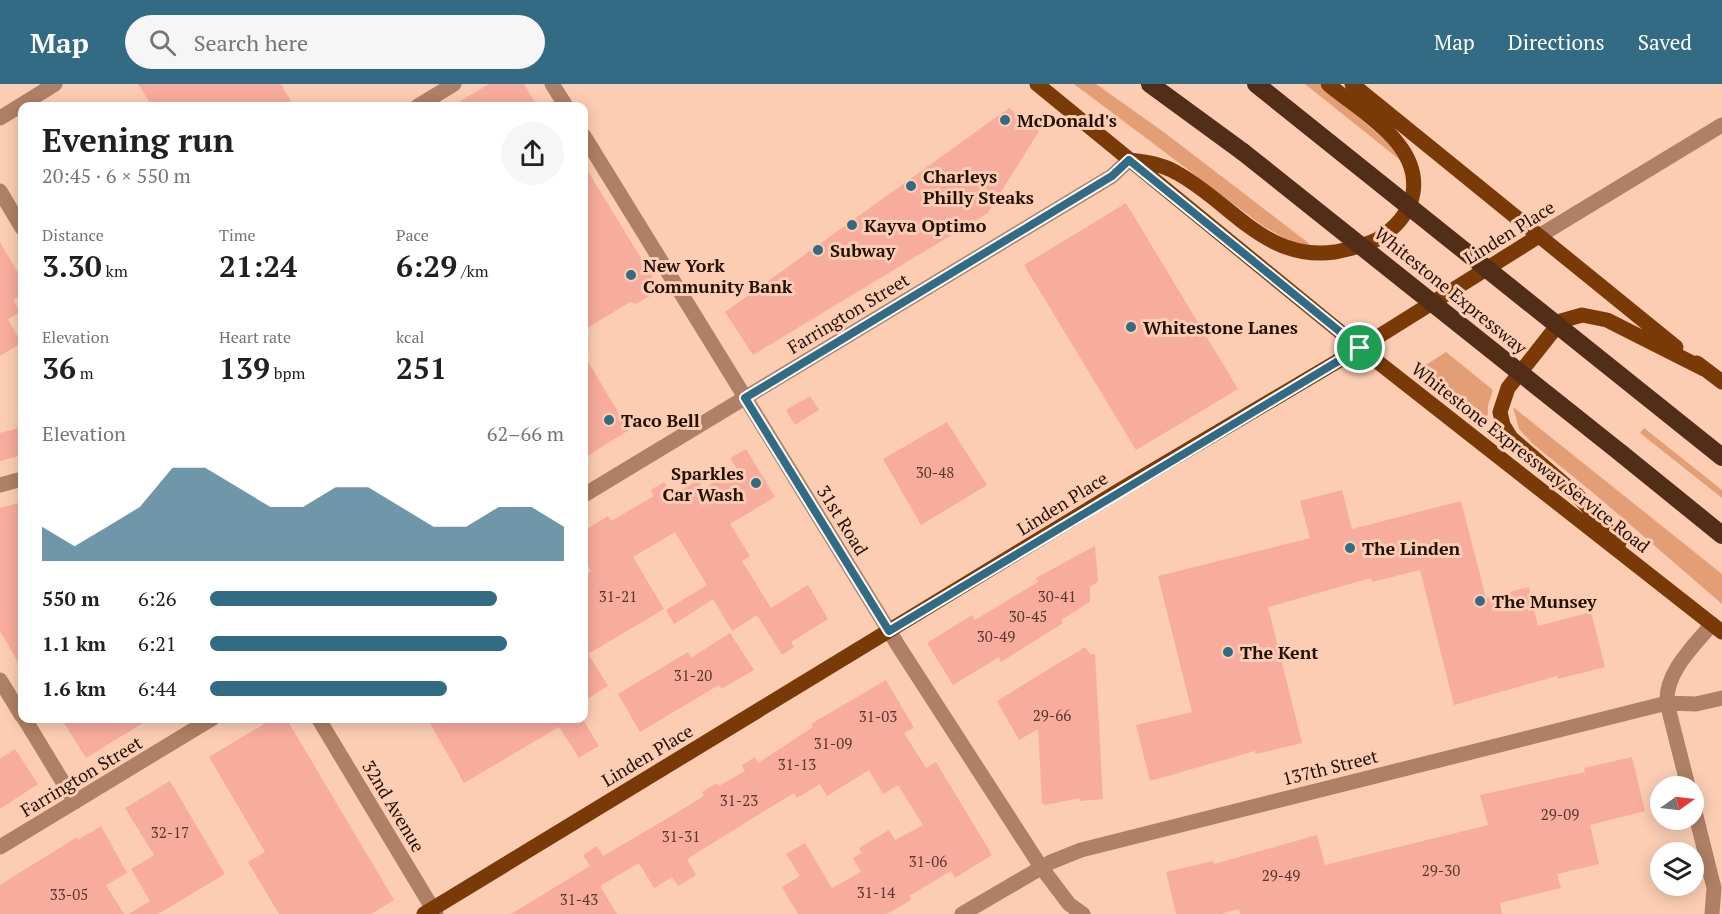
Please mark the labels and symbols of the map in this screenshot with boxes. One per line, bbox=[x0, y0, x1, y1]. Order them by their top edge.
place label: McDonald's bbox=[1017, 108, 1117, 132]
marker: McDonald's bbox=[998, 113, 1012, 127]
place label: Charleys Philly Steaks bbox=[923, 164, 1034, 209]
marker: Charleys Philly Steaks bbox=[904, 179, 918, 193]
street label: Linden Place bbox=[1459, 195, 1559, 269]
place label: Kayva Optimo bbox=[864, 213, 987, 237]
marker: Kayva Optimo bbox=[845, 218, 859, 232]
street label: Whitestone Expressway bbox=[1370, 221, 1533, 360]
place label: Subway bbox=[830, 238, 896, 262]
marker: Subway bbox=[811, 243, 825, 257]
place label: New York Community Bank bbox=[643, 253, 793, 298]
street label: Farrington Street bbox=[783, 267, 914, 359]
marker: New York Community Bank bbox=[624, 268, 638, 282]
place label: Whitestone Lanes bbox=[1143, 315, 1298, 339]
marker: Whitestone Lanes bbox=[1124, 320, 1138, 334]
pin bbox=[1334, 322, 1385, 373]
street label: Whitestone Expressway Service Road bbox=[1407, 356, 1655, 558]
place label: Taco Bell bbox=[621, 408, 700, 432]
marker: Taco Bell bbox=[602, 413, 616, 427]
place label: Sparkles Car Wash bbox=[663, 461, 744, 506]
house number: 30-48 bbox=[916, 462, 954, 482]
street label: Linden Place bbox=[1012, 466, 1112, 540]
marker: Sparkles Car Wash bbox=[749, 476, 763, 490]
street label: 31st Road bbox=[812, 480, 874, 560]
place label: The Linden bbox=[1362, 536, 1461, 560]
marker: The Linden bbox=[1343, 541, 1357, 555]
house number: 31-21 bbox=[599, 586, 637, 606]
house number: 30-41 bbox=[1038, 586, 1076, 606]
place label: The Munsey bbox=[1492, 589, 1597, 613]
marker: The Munsey bbox=[1473, 594, 1487, 608]
house number: 30-45 bbox=[1009, 606, 1047, 626]
house number: 30-49 bbox=[977, 626, 1015, 646]
place label: The Kent bbox=[1240, 640, 1318, 664]
marker: The Kent bbox=[1221, 645, 1235, 659]
house number: 31-20 bbox=[674, 665, 712, 685]
house number: 29-66 bbox=[1033, 705, 1071, 725]
house number: 31-03 bbox=[859, 706, 897, 726]
street label: Linden Place bbox=[597, 718, 697, 792]
street label: Farrington Street bbox=[16, 730, 147, 822]
house number: 31-09 bbox=[814, 733, 852, 753]
street label: 137th Street bbox=[1280, 743, 1381, 790]
house number: 31-13 bbox=[778, 754, 816, 774]
street label: 32nd Avenue bbox=[357, 756, 431, 856]
north arrow bbox=[1650, 776, 1704, 830]
house number: 31-23 bbox=[720, 790, 758, 810]
house number: 29-09 bbox=[1541, 804, 1579, 824]
house number: 32-17 bbox=[151, 822, 189, 842]
house number: 31-31 bbox=[662, 826, 700, 846]
house number: 31-06 bbox=[909, 851, 947, 871]
house number: 29-30 bbox=[1422, 860, 1460, 880]
house number: 29-49 bbox=[1262, 865, 1300, 885]
house number: 31-14 bbox=[857, 882, 895, 902]
house number: 33-05 bbox=[50, 884, 88, 904]
house number: 31-43 bbox=[560, 889, 598, 909]

